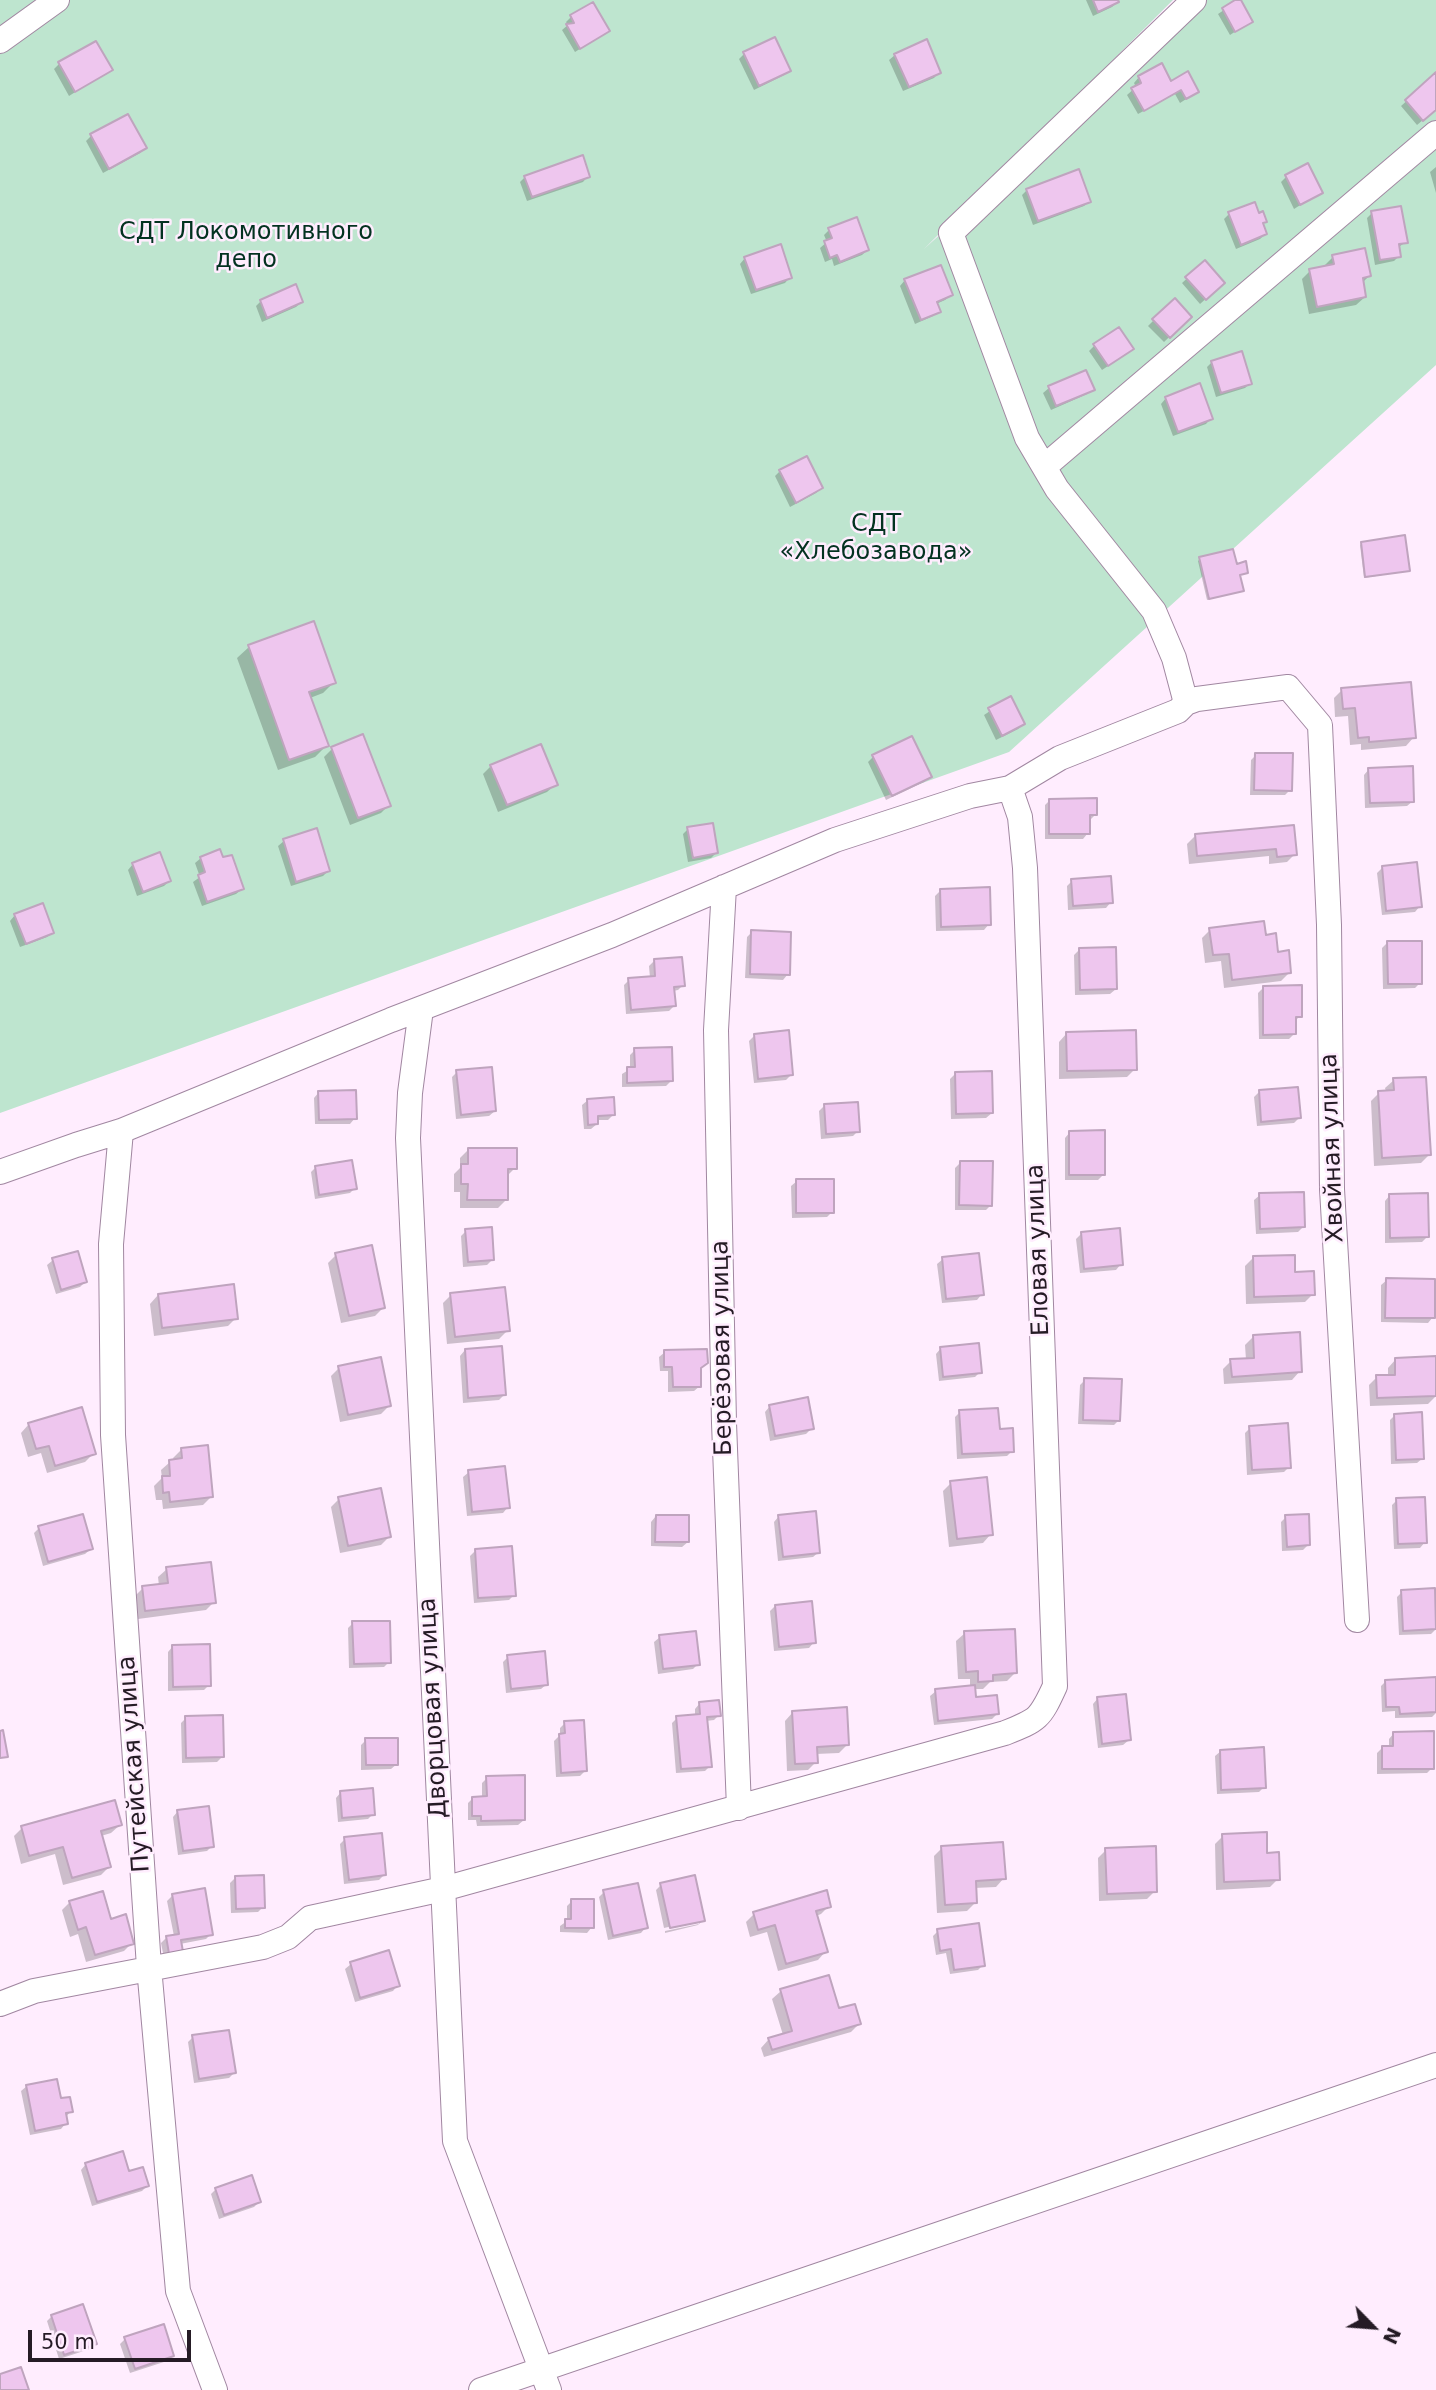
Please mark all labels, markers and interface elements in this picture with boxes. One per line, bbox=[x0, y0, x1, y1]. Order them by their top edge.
park label: СДТ Локомотивного депо bbox=[119, 219, 373, 275]
park label: СДТ «Хлебозавода» bbox=[780, 511, 972, 567]
street label: Хвойная улица bbox=[1315, 1053, 1351, 1243]
street label: Еловая улица bbox=[1022, 1163, 1056, 1337]
street label: Берёзовая улица bbox=[707, 1240, 739, 1456]
street label: Дворцовая улица bbox=[414, 1597, 454, 1819]
street label: Путейская улица bbox=[113, 1655, 157, 1873]
north arrow bbox=[1338, 2292, 1408, 2362]
scale bar bbox=[32, 2316, 194, 2360]
text: N bbox=[1379, 2324, 1405, 2348]
text: 50 m bbox=[41, 2330, 95, 2354]

